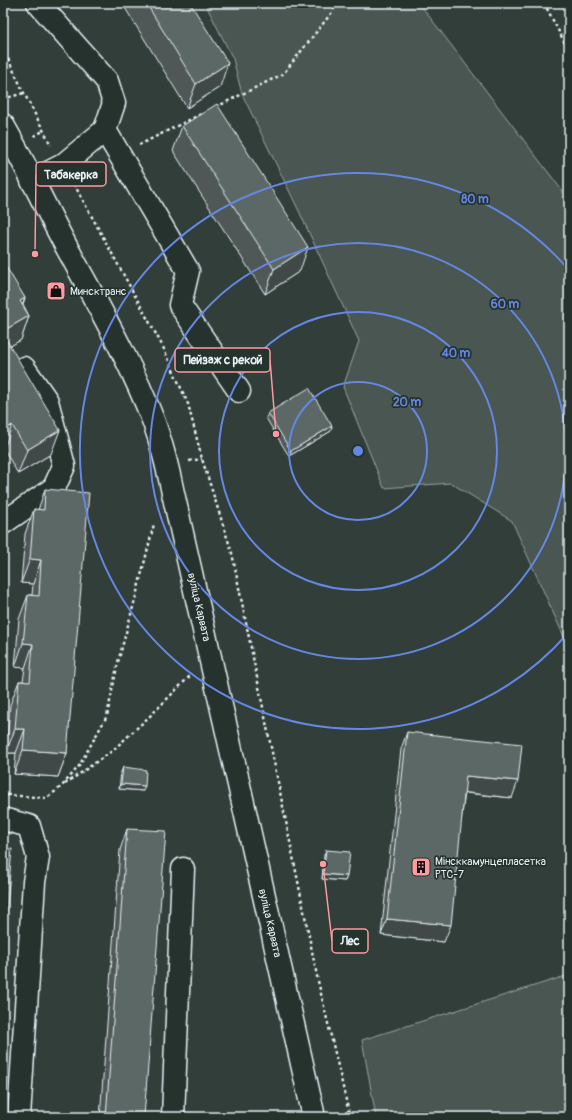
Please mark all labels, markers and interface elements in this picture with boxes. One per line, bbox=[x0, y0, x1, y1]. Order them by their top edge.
callout: Табакерка bbox=[36, 162, 106, 186]
text: Табакерка bbox=[43, 168, 98, 183]
text: 80 m bbox=[461, 192, 489, 207]
shop icon: Минсктранс bbox=[45, 280, 67, 302]
place label: Минсктранс bbox=[70, 285, 127, 298]
text: 60 m bbox=[491, 297, 520, 312]
text: 40 m bbox=[441, 346, 471, 361]
callout: Пейзаж с рекой bbox=[175, 348, 270, 372]
text: Пейзаж с рекой bbox=[183, 353, 263, 368]
text: 20 m bbox=[393, 395, 421, 410]
centre of rings bbox=[351, 444, 365, 458]
street label: вуліца Карвата bbox=[185, 571, 213, 643]
place label: Мінсккамунцепласетка РТС-7 bbox=[435, 855, 546, 881]
building icon: Мінсккамунцепласетка РТС-7 bbox=[410, 856, 432, 878]
street label: вуліца Карвата bbox=[256, 887, 284, 959]
callout: Лес bbox=[332, 929, 368, 953]
text: Лес bbox=[339, 934, 360, 949]

